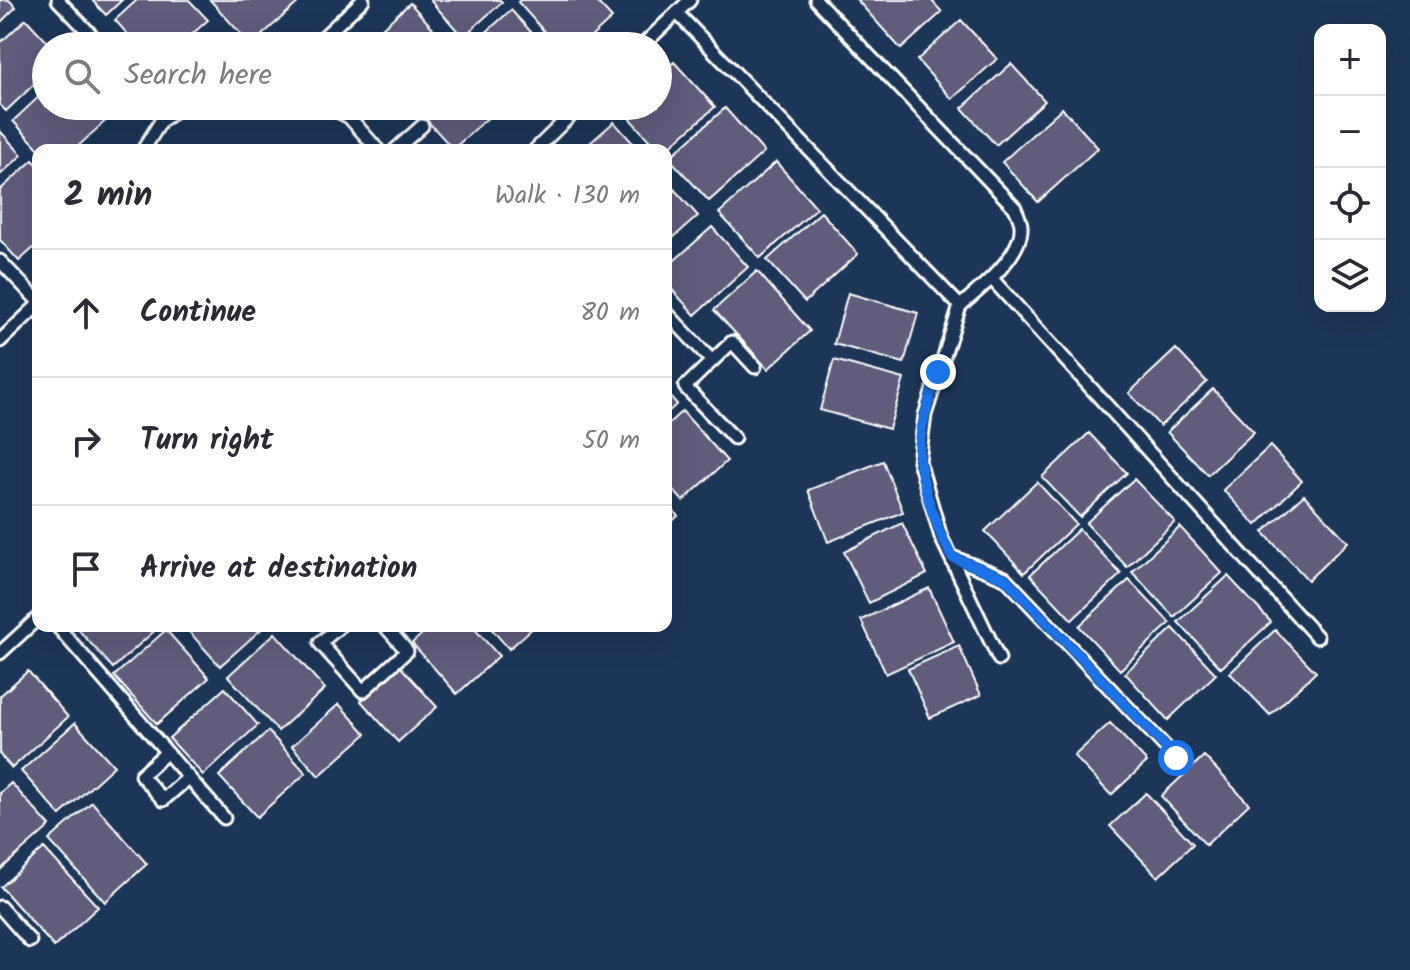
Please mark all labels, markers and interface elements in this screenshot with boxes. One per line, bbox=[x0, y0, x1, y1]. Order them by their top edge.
map controls bbox=[1314, 24, 1386, 312]
button: + bbox=[1314, 24, 1386, 96]
search box bbox=[32, 32, 672, 120]
text: Search here bbox=[124, 52, 272, 100]
icon: search bbox=[60, 54, 104, 98]
button: − bbox=[1314, 96, 1386, 168]
button: locate bbox=[1314, 168, 1386, 240]
text: 2 min bbox=[64, 169, 152, 223]
text: Walk · 130 m bbox=[495, 175, 640, 217]
button: layers bbox=[1314, 240, 1386, 312]
text: Continue bbox=[140, 289, 256, 337]
icon: ahead bbox=[64, 291, 108, 335]
text: 80 m bbox=[580, 292, 640, 334]
route end bbox=[920, 354, 956, 390]
text: Turn right bbox=[140, 417, 273, 465]
icon: right bbox=[64, 419, 108, 463]
text: 50 m bbox=[582, 420, 640, 462]
text: Arrive at destination bbox=[140, 545, 417, 593]
icon: arrive bbox=[64, 547, 108, 591]
route start bbox=[1158, 740, 1194, 776]

